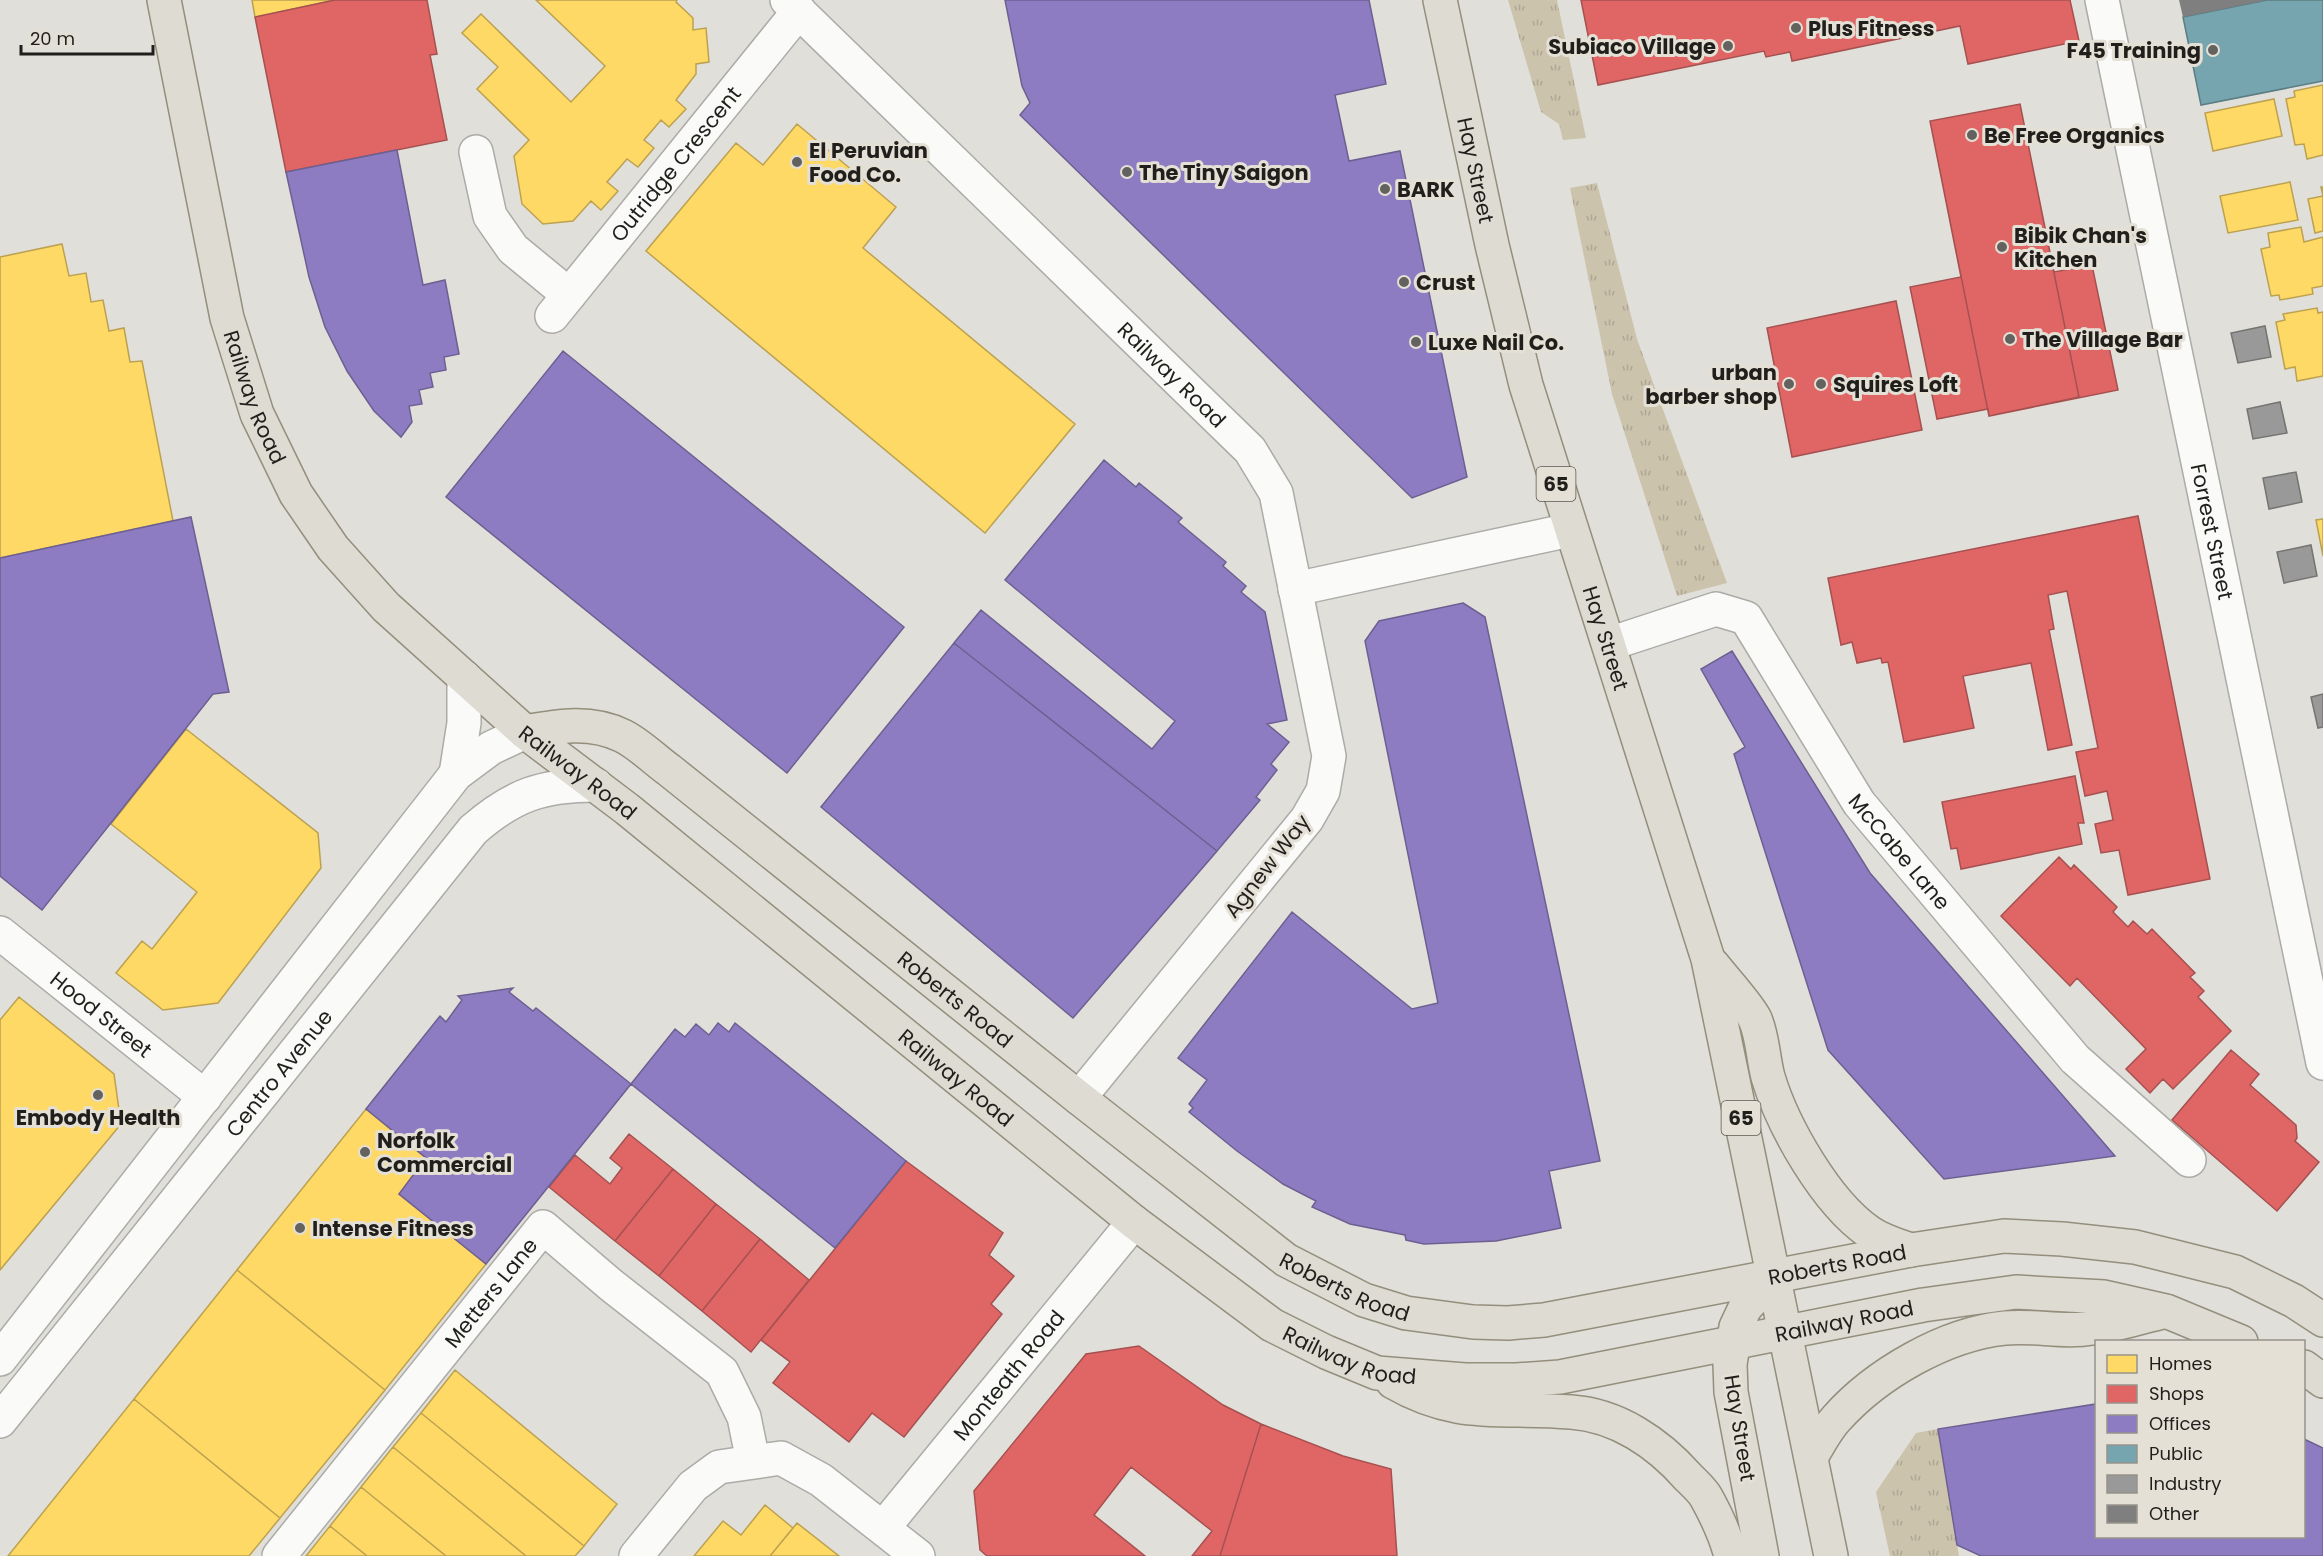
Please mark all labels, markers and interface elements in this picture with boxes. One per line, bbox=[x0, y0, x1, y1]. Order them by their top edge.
place label: Plus Fitness bbox=[1808, 14, 1934, 43]
scale bar bbox=[21, 18, 153, 56]
marker: Plus Fitness bbox=[1789, 21, 1803, 35]
text: 20 m bbox=[30, 26, 75, 51]
place label: Subiaco Village bbox=[1548, 32, 1716, 61]
place label: F45 Training bbox=[2067, 36, 2201, 65]
marker: Subiaco Village bbox=[1721, 39, 1735, 53]
marker: F45 Training bbox=[2206, 43, 2220, 57]
street label: Outridge Crescent bbox=[603, 80, 747, 248]
street label: Hay Street bbox=[1451, 115, 1501, 226]
place label: Be Free Organics bbox=[1984, 121, 2165, 150]
marker: Be Free Organics bbox=[1965, 128, 1979, 142]
place label: El Peruvian Food Co. bbox=[809, 136, 928, 189]
marker: El Peruvian Food Co. bbox=[790, 155, 804, 169]
place label: The Tiny Saigon bbox=[1139, 158, 1309, 187]
marker: The Tiny Saigon bbox=[1120, 165, 1134, 179]
place label: BARK bbox=[1397, 175, 1455, 204]
marker: BARK bbox=[1378, 182, 1392, 196]
place label: Bibik Chan's Kitchen bbox=[2014, 221, 2147, 274]
marker: Bibik Chan's Kitchen bbox=[1995, 240, 2009, 254]
place label: Crust bbox=[1416, 268, 1475, 297]
marker: Crust bbox=[1397, 275, 1411, 289]
street label: Railway Road bbox=[1111, 315, 1233, 434]
place label: The Village Bar bbox=[2022, 325, 2183, 354]
street label: Railway Road bbox=[217, 326, 294, 469]
place label: Luxe Nail Co. bbox=[1428, 328, 1564, 357]
marker: The Village Bar bbox=[2003, 332, 2017, 346]
marker: Luxe Nail Co. bbox=[1409, 335, 1423, 349]
place label: urban barber shop bbox=[1645, 358, 1777, 411]
place label: Squires Loft bbox=[1833, 370, 1958, 399]
marker: urban barber shop bbox=[1782, 377, 1796, 391]
marker: Squires Loft bbox=[1814, 377, 1828, 391]
street label: Forrest Street bbox=[2184, 461, 2241, 602]
road number: 65 bbox=[1536, 467, 1576, 501]
street label: Hay Street bbox=[1576, 582, 1636, 694]
street label: Railway Road bbox=[513, 718, 643, 826]
street label: McCabe Lane bbox=[1842, 787, 1957, 916]
street label: Agnew Way bbox=[1217, 808, 1317, 924]
street label: Roberts Road bbox=[892, 944, 1019, 1054]
street label: Hood Street bbox=[45, 965, 159, 1064]
street label: Centro Avenue bbox=[219, 1003, 339, 1143]
street label: Railway Road bbox=[893, 1022, 1020, 1133]
marker: Embody Health bbox=[91, 1088, 105, 1102]
road number: 65 bbox=[1722, 1101, 1760, 1135]
place label: Embody Health bbox=[16, 1103, 180, 1132]
place label: Norfolk Commercial bbox=[377, 1126, 512, 1179]
marker: Norfolk Commercial bbox=[358, 1145, 372, 1159]
place label: Intense Fitness bbox=[312, 1214, 474, 1243]
marker: Intense Fitness bbox=[293, 1221, 307, 1235]
street label: Metters Lane bbox=[437, 1231, 544, 1354]
street label: Roberts Road bbox=[1766, 1237, 1909, 1291]
street label: Roberts Road bbox=[1275, 1245, 1413, 1328]
street label: Railway Road bbox=[1772, 1293, 1916, 1349]
street label: Monteath Road bbox=[946, 1303, 1071, 1446]
street label: Railway Road bbox=[1278, 1318, 1418, 1391]
legend bbox=[2095, 1340, 2305, 1538]
text: Homes bbox=[2149, 1351, 2212, 1376]
street label: Hay Street bbox=[1717, 1373, 1763, 1483]
text: Shops bbox=[2149, 1381, 2204, 1406]
text: Offices bbox=[2149, 1411, 2211, 1436]
text: Public bbox=[2149, 1441, 2203, 1466]
text: Industry bbox=[2149, 1471, 2221, 1496]
text: Other bbox=[2149, 1501, 2199, 1526]

